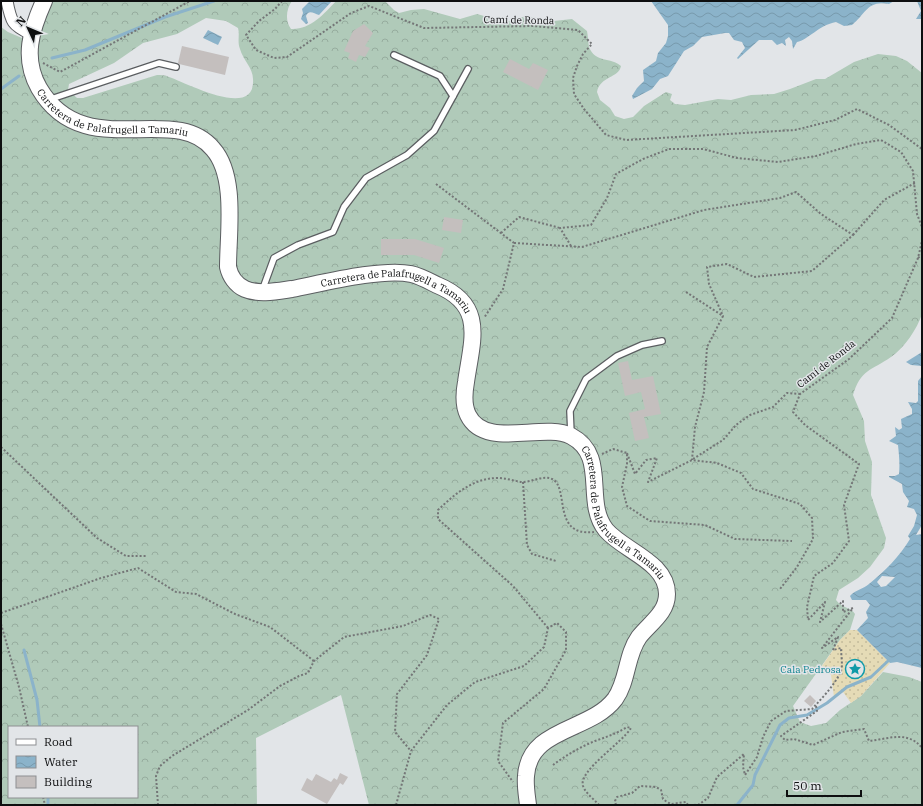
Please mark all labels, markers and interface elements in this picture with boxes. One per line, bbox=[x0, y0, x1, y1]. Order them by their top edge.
north arrow bbox=[8, 8, 48, 48]
text: N bbox=[13, 13, 29, 29]
street label: Camí de Ronda bbox=[484, 13, 555, 27]
street label: Carretera de Palafrugell a Tamariu bbox=[34, 86, 190, 139]
street label: Carretera de Palafrugell a Tamariu bbox=[319, 266, 475, 315]
street label: Camí de Ronda bbox=[794, 337, 858, 391]
street label: Carretera de Palafrugell a Tamariu bbox=[579, 443, 668, 581]
place icon: Cala Pedrosa bbox=[844, 658, 866, 680]
place label: Cala Pedrosa bbox=[780, 663, 842, 676]
legend bbox=[8, 726, 138, 798]
text: Road bbox=[44, 734, 73, 749]
text: Water bbox=[44, 754, 78, 769]
scale bar bbox=[787, 772, 861, 798]
text: Building bbox=[44, 774, 92, 789]
text: 50 m bbox=[793, 778, 822, 793]

